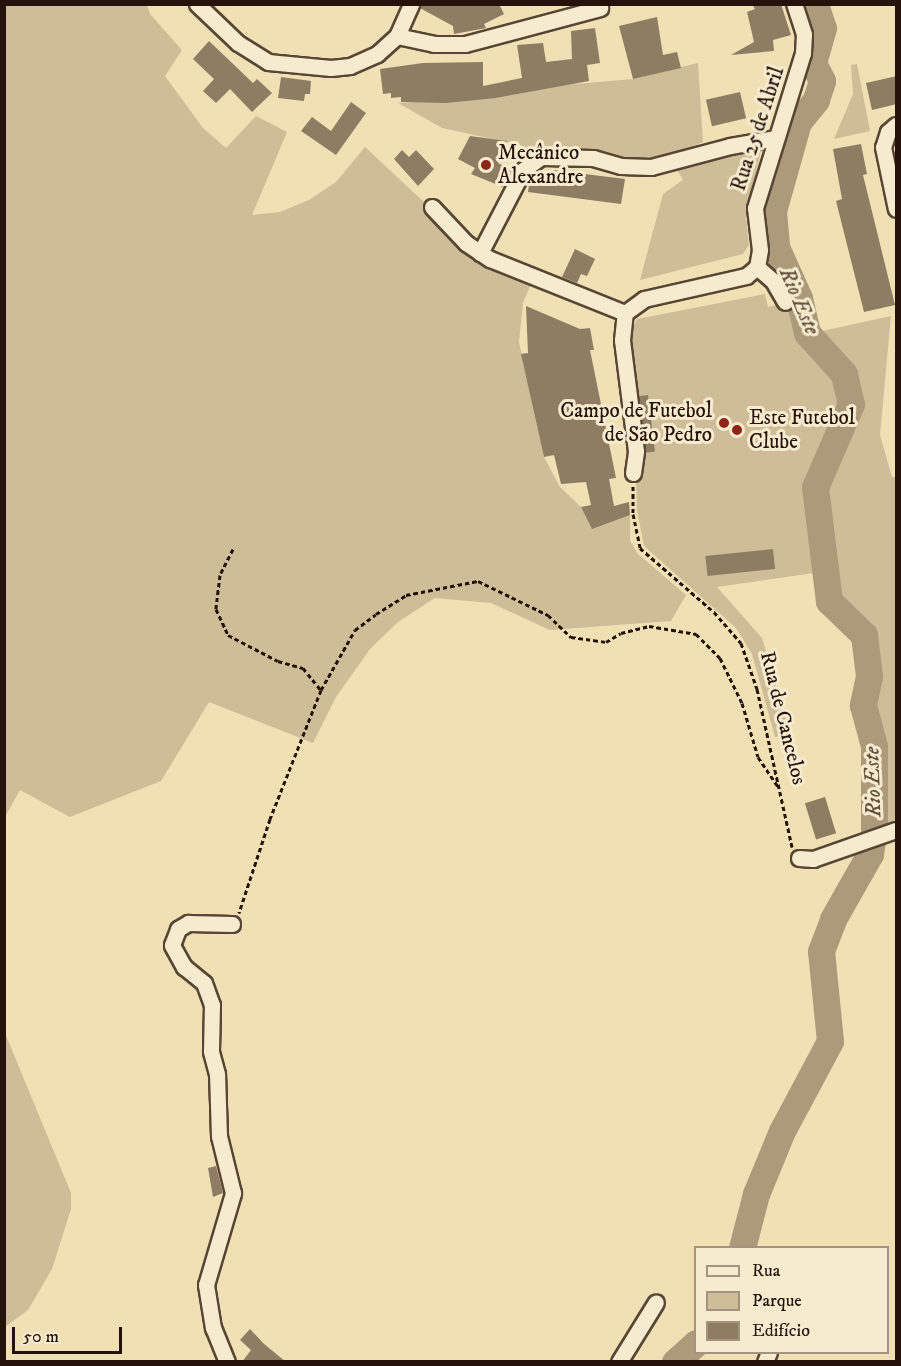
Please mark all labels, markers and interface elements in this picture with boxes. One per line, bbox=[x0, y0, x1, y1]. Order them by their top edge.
street label: Rua 25 de Abril bbox=[726, 64, 790, 194]
place label: Mecânico Alexandre bbox=[498, 140, 583, 190]
marker: Mecânico Alexandre bbox=[479, 158, 493, 172]
water label: Rio Este bbox=[773, 263, 825, 339]
place label: Campo de Futebol de São Pedro bbox=[560, 398, 712, 448]
place label: Este Futebol Clube bbox=[749, 405, 855, 455]
marker: Campo de Futebol de São Pedro bbox=[717, 416, 731, 430]
marker: Este Futebol Clube bbox=[730, 423, 744, 437]
street label: Rua de Cancelos bbox=[754, 649, 812, 787]
water label: Rio Este bbox=[859, 746, 887, 818]
legend bbox=[694, 1246, 889, 1354]
text: Rua bbox=[752, 1260, 780, 1282]
text: Parque bbox=[752, 1290, 802, 1312]
scale bar bbox=[15, 1315, 124, 1353]
text: Edifício bbox=[752, 1320, 810, 1342]
text: 50 m bbox=[23, 1326, 59, 1348]

